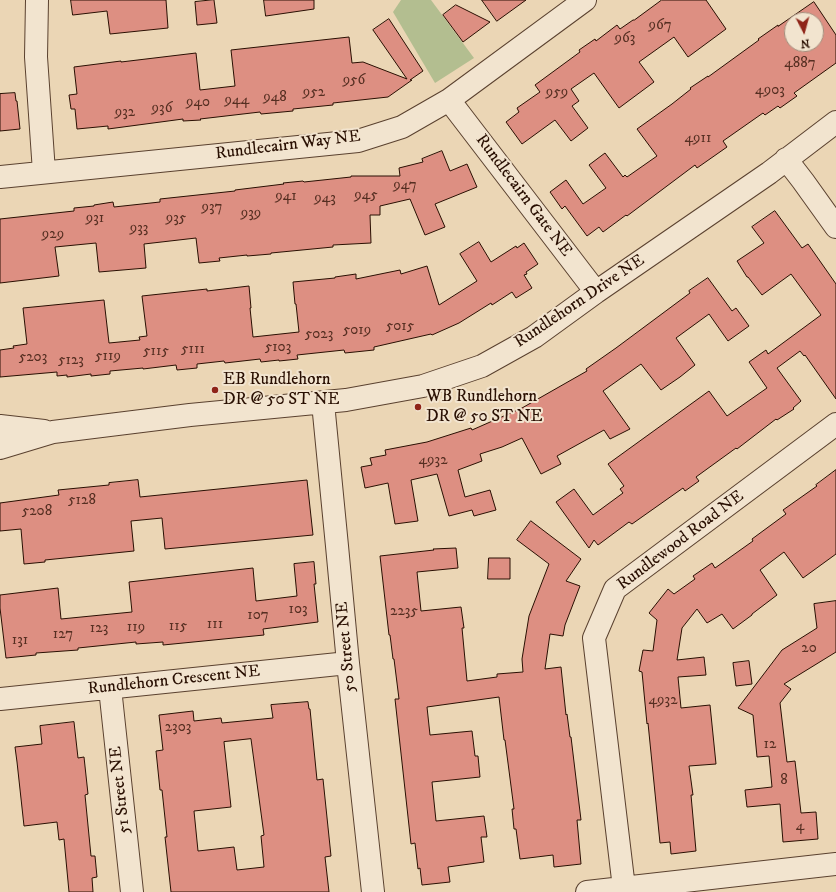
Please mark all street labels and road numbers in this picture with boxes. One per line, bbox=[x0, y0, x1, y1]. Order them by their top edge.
street label: Rundlecairn Way NE bbox=[214, 127, 362, 165]
street label: Rundlecairn Gate NE bbox=[470, 131, 576, 261]
street label: Rundlehorn Drive NE bbox=[511, 251, 649, 353]
street label: Rundlewood Road NE bbox=[614, 487, 748, 595]
street label: 50 Street NE bbox=[333, 601, 361, 693]
street label: Rundlehorn Crescent NE bbox=[87, 662, 261, 700]
street label: 51 Street NE bbox=[106, 745, 136, 835]

